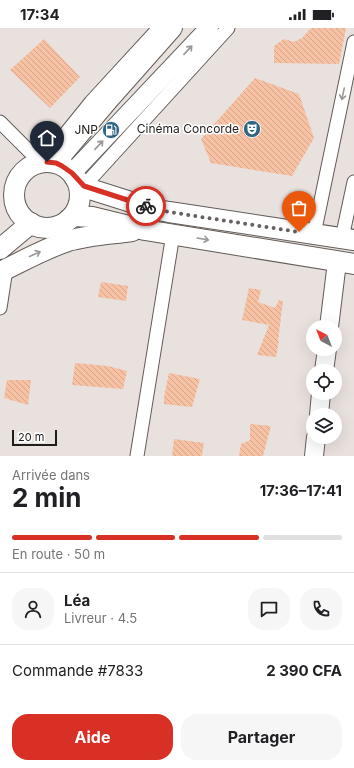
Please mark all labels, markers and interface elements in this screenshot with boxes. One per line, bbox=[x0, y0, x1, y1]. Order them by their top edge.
text: 17:34 bbox=[20, 5, 60, 24]
one-way arrow bbox=[183, 45, 193, 55]
one-way arrow bbox=[339, 87, 347, 100]
theatre icon: Cinéma Concorde bbox=[242, 119, 262, 139]
fuel station icon: JNP bbox=[101, 120, 121, 140]
pin bbox=[30, 121, 64, 162]
place label: Cinéma Concorde bbox=[137, 121, 239, 136]
place label: JNP bbox=[74, 122, 98, 137]
icon: home bbox=[36, 127, 58, 149]
one-way arrow bbox=[94, 140, 103, 150]
courier bbox=[126, 186, 166, 226]
pin bbox=[282, 191, 316, 232]
icon: bike bbox=[135, 195, 157, 217]
icon: bag bbox=[288, 197, 310, 219]
one-way arrow bbox=[196, 235, 209, 243]
one-way arrow bbox=[28, 250, 40, 257]
north arrow bbox=[306, 320, 342, 356]
map controls bbox=[306, 320, 342, 444]
button: locate bbox=[306, 364, 342, 400]
button: layers bbox=[306, 408, 342, 444]
scale bar bbox=[12, 428, 57, 447]
text: 20 m bbox=[18, 430, 44, 444]
text: Arrivée dans bbox=[12, 467, 90, 483]
text: 17:36–17:41 bbox=[260, 481, 342, 500]
text: 2 min bbox=[12, 482, 82, 513]
text: En route · 50 m bbox=[12, 546, 105, 562]
button: person bbox=[12, 588, 54, 630]
button: chat bbox=[248, 588, 290, 630]
button: phone bbox=[300, 588, 342, 630]
text: Léa bbox=[64, 591, 90, 610]
text: Livreur · 4.5 bbox=[64, 610, 137, 626]
text: Commande #7833 bbox=[12, 661, 143, 680]
text: 2 390 CFA bbox=[266, 661, 342, 680]
button: Aide bbox=[12, 714, 173, 760]
button: Partager bbox=[181, 714, 342, 760]

